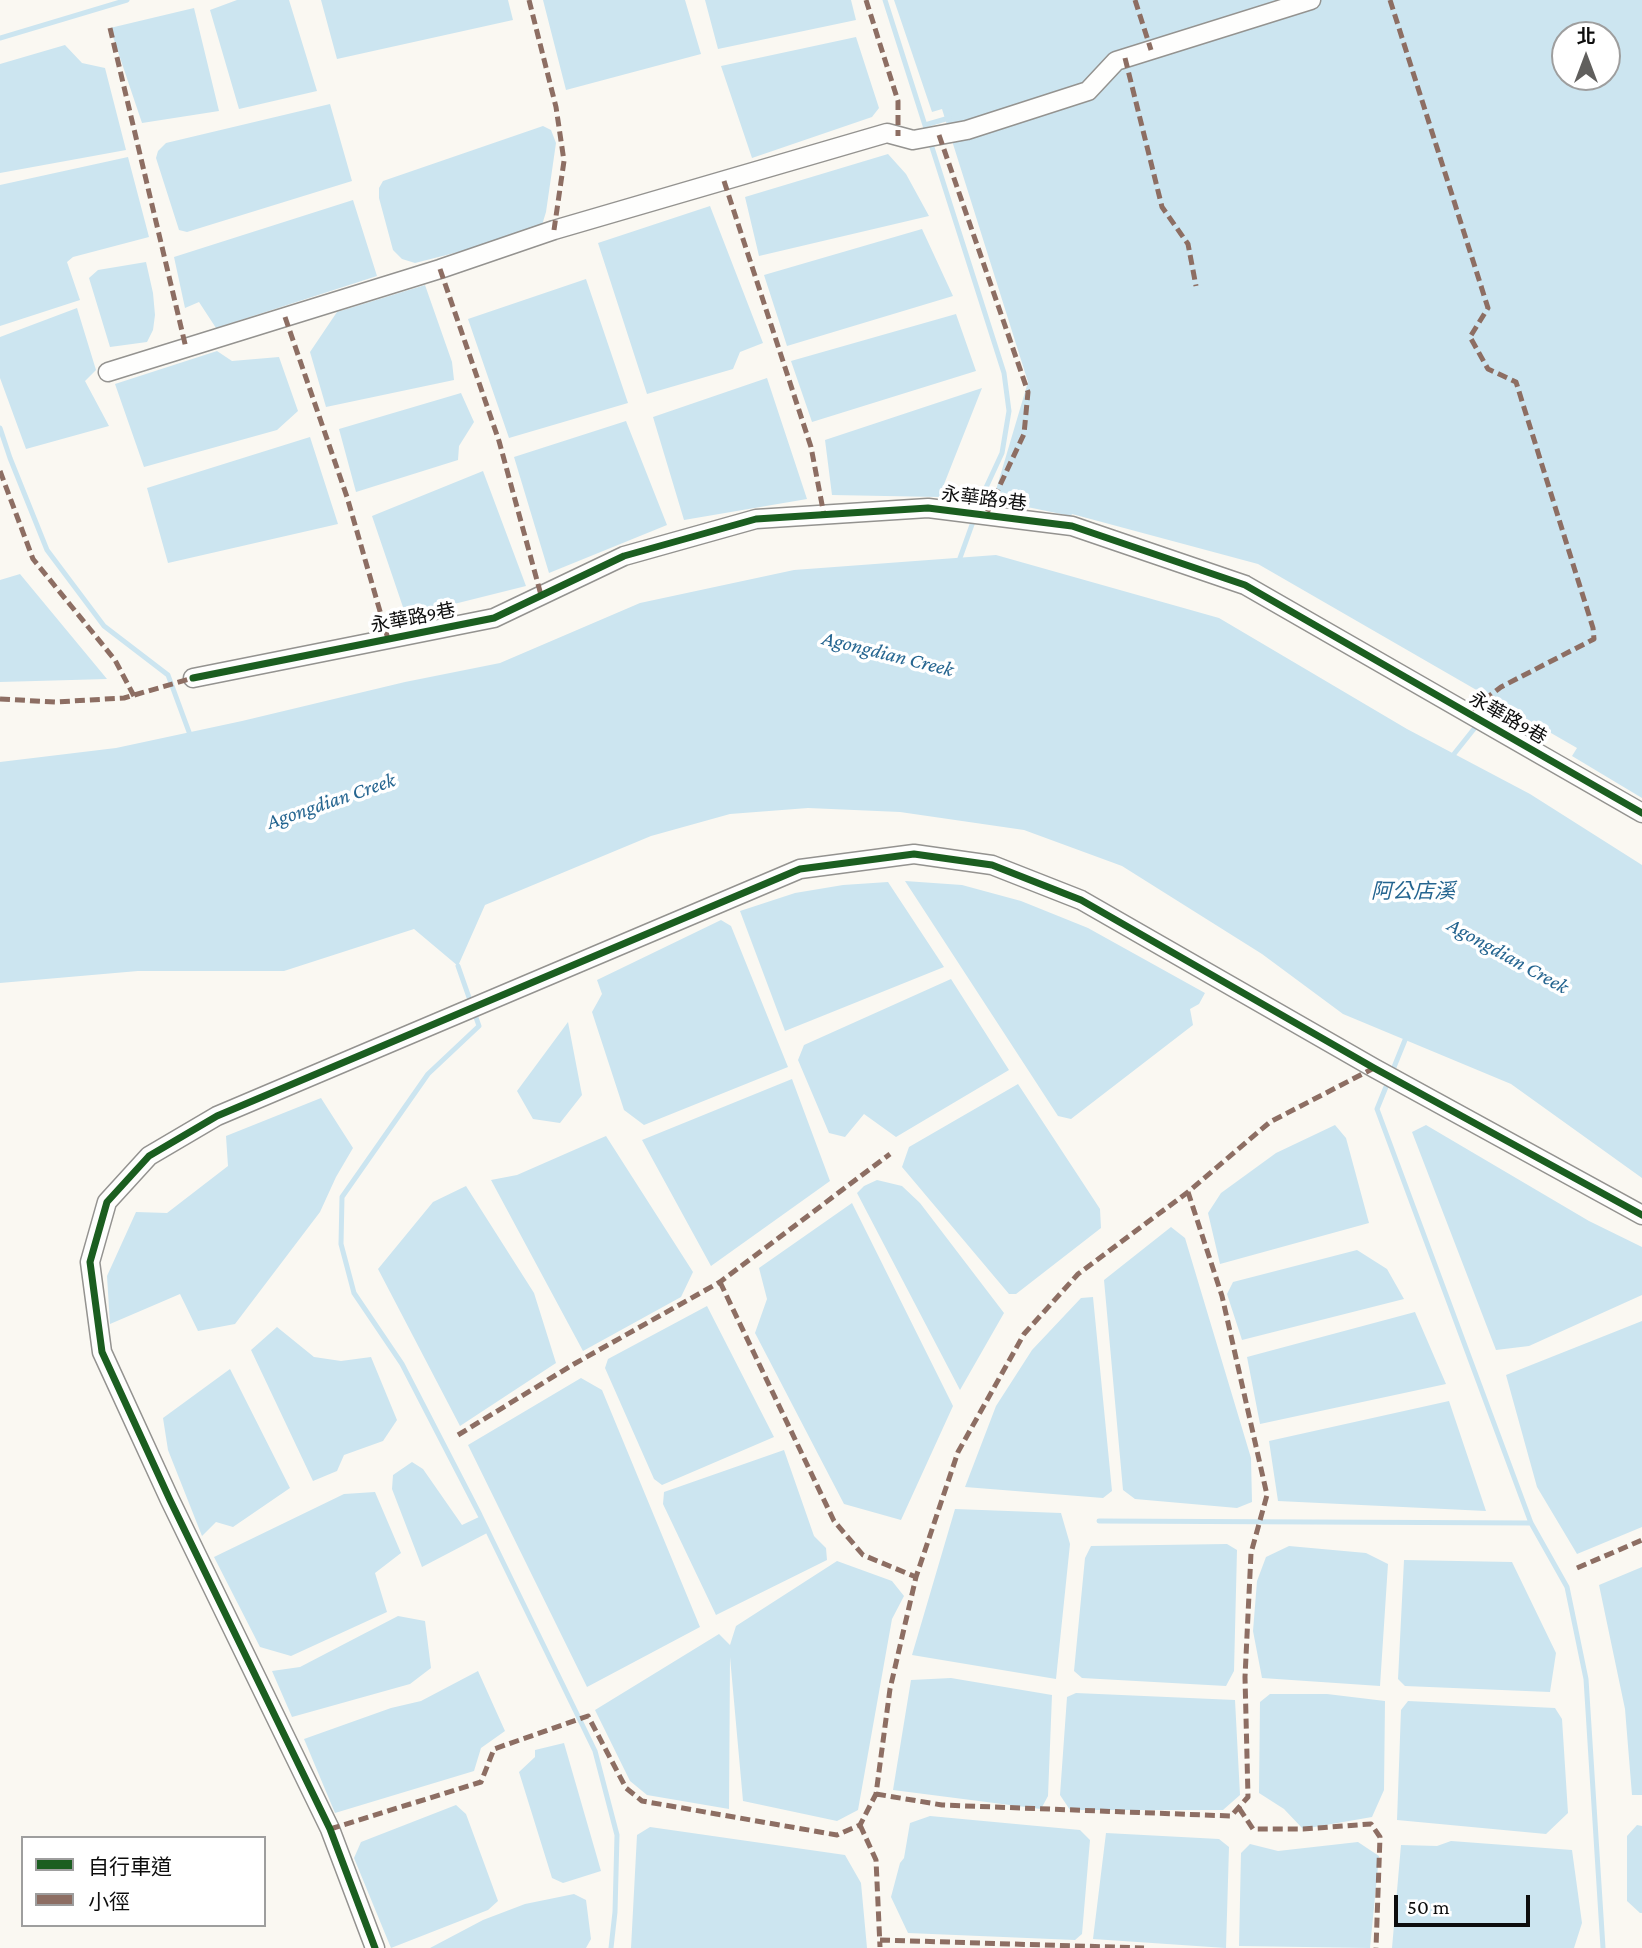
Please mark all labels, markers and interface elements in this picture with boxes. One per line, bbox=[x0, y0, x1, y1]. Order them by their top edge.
north arrow bbox=[1551, 21, 1621, 91]
text: 北 bbox=[1576, 26, 1596, 47]
street label: 永華路9巷 bbox=[940, 482, 1028, 516]
street label: 永華路9巷 bbox=[369, 599, 457, 637]
water label: Agongdian Creek bbox=[820, 626, 956, 682]
street label: 永華路9巷 bbox=[1465, 687, 1551, 749]
water label: Agongdian Creek bbox=[263, 767, 399, 835]
water label: 阿公店溪 bbox=[1371, 879, 1455, 905]
water label: Agongdian Creek bbox=[1443, 912, 1573, 1000]
legend bbox=[21, 1836, 266, 1927]
text: 自行車道 bbox=[88, 1855, 172, 1879]
scale bar bbox=[1397, 1882, 1534, 1926]
text: 小徑 bbox=[88, 1890, 130, 1914]
text: 50 m bbox=[1407, 1895, 1450, 1919]

